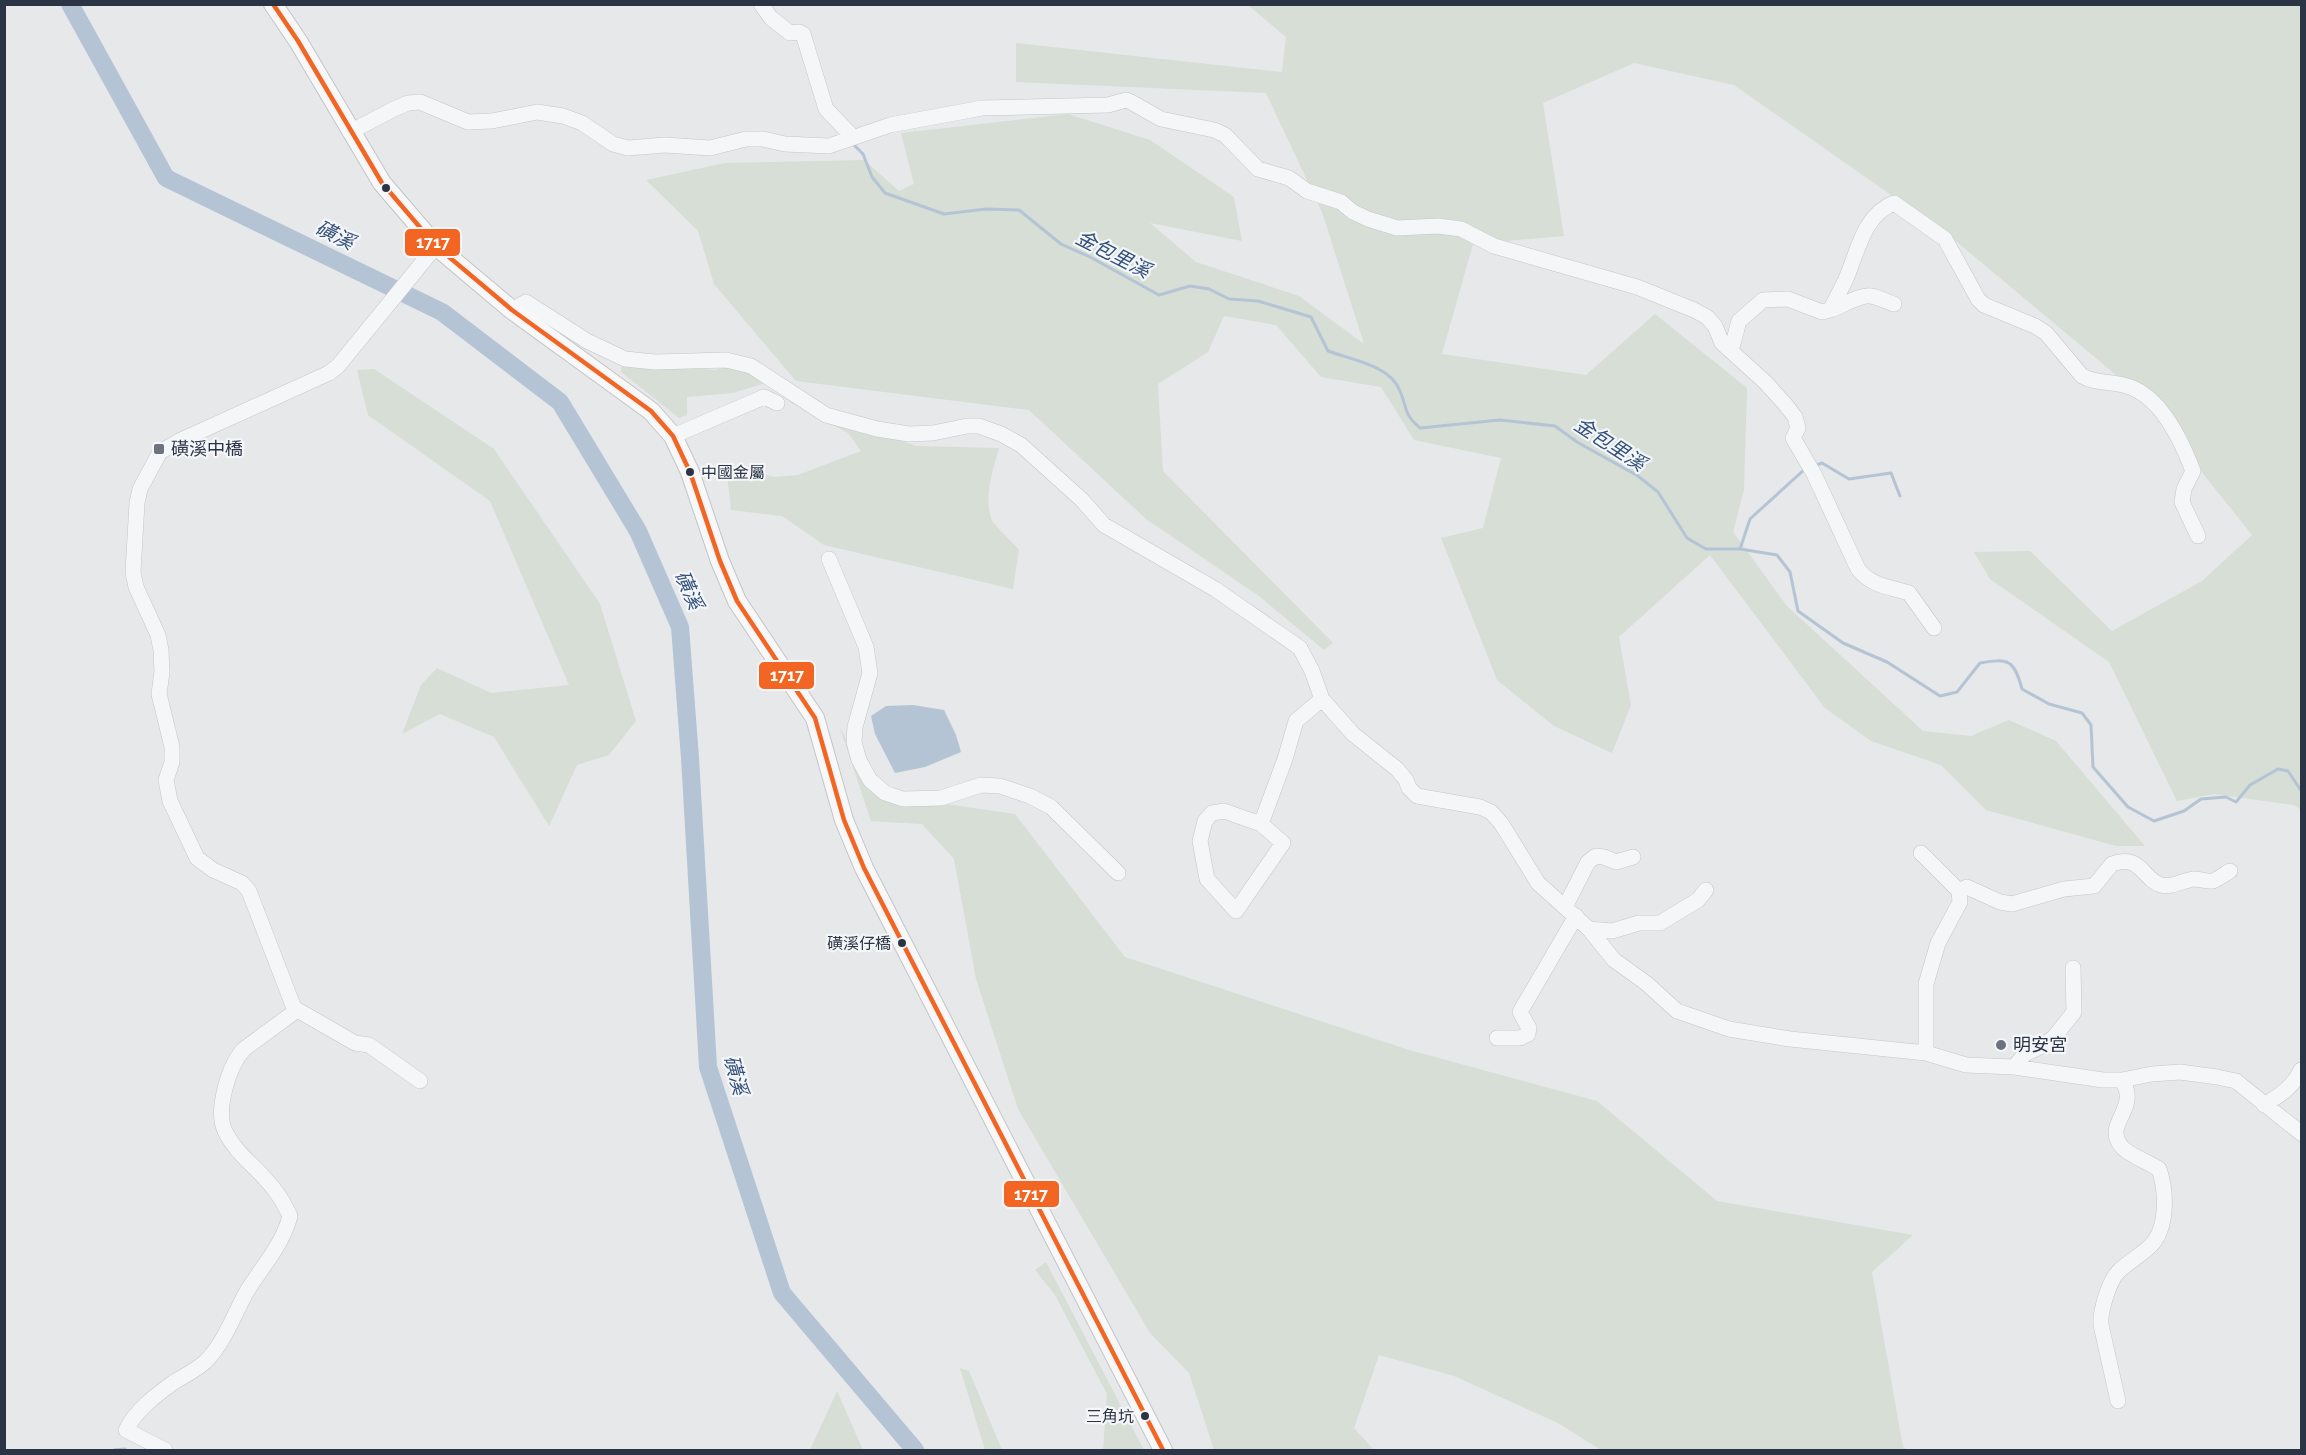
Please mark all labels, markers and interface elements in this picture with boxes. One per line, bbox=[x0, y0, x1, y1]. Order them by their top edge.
unlabelled marker bbox=[380, 182, 392, 194]
water label: 磺溪 bbox=[312, 215, 361, 256]
water label: 金包里溪 bbox=[1072, 225, 1157, 284]
line badge: 1717 bbox=[404, 228, 461, 257]
text: 1717 bbox=[416, 233, 450, 252]
water label: 金包里溪 bbox=[1570, 412, 1653, 477]
place label: 磺溪中橋 bbox=[171, 438, 243, 459]
marker: 磺溪中橋 bbox=[152, 442, 166, 456]
place label: 中國金屬 bbox=[701, 463, 765, 482]
marker: 中國金屬 bbox=[684, 466, 696, 478]
water label: 磺溪 bbox=[670, 567, 709, 616]
line badge: 1717 bbox=[758, 661, 815, 690]
text: 1717 bbox=[770, 666, 804, 685]
place label: 磺溪仔橋 bbox=[827, 934, 891, 953]
marker: 磺溪仔橋 bbox=[896, 937, 908, 949]
place label: 明安宮 bbox=[2013, 1034, 2067, 1055]
marker: 明安宮 bbox=[1994, 1038, 2008, 1052]
water label: 磺溪 bbox=[719, 1053, 754, 1100]
line badge: 1717 bbox=[1003, 1180, 1060, 1208]
text: 1717 bbox=[1014, 1185, 1048, 1204]
place label: 三角坑 bbox=[1086, 1407, 1134, 1426]
marker: 三角坑 bbox=[1139, 1410, 1151, 1422]

